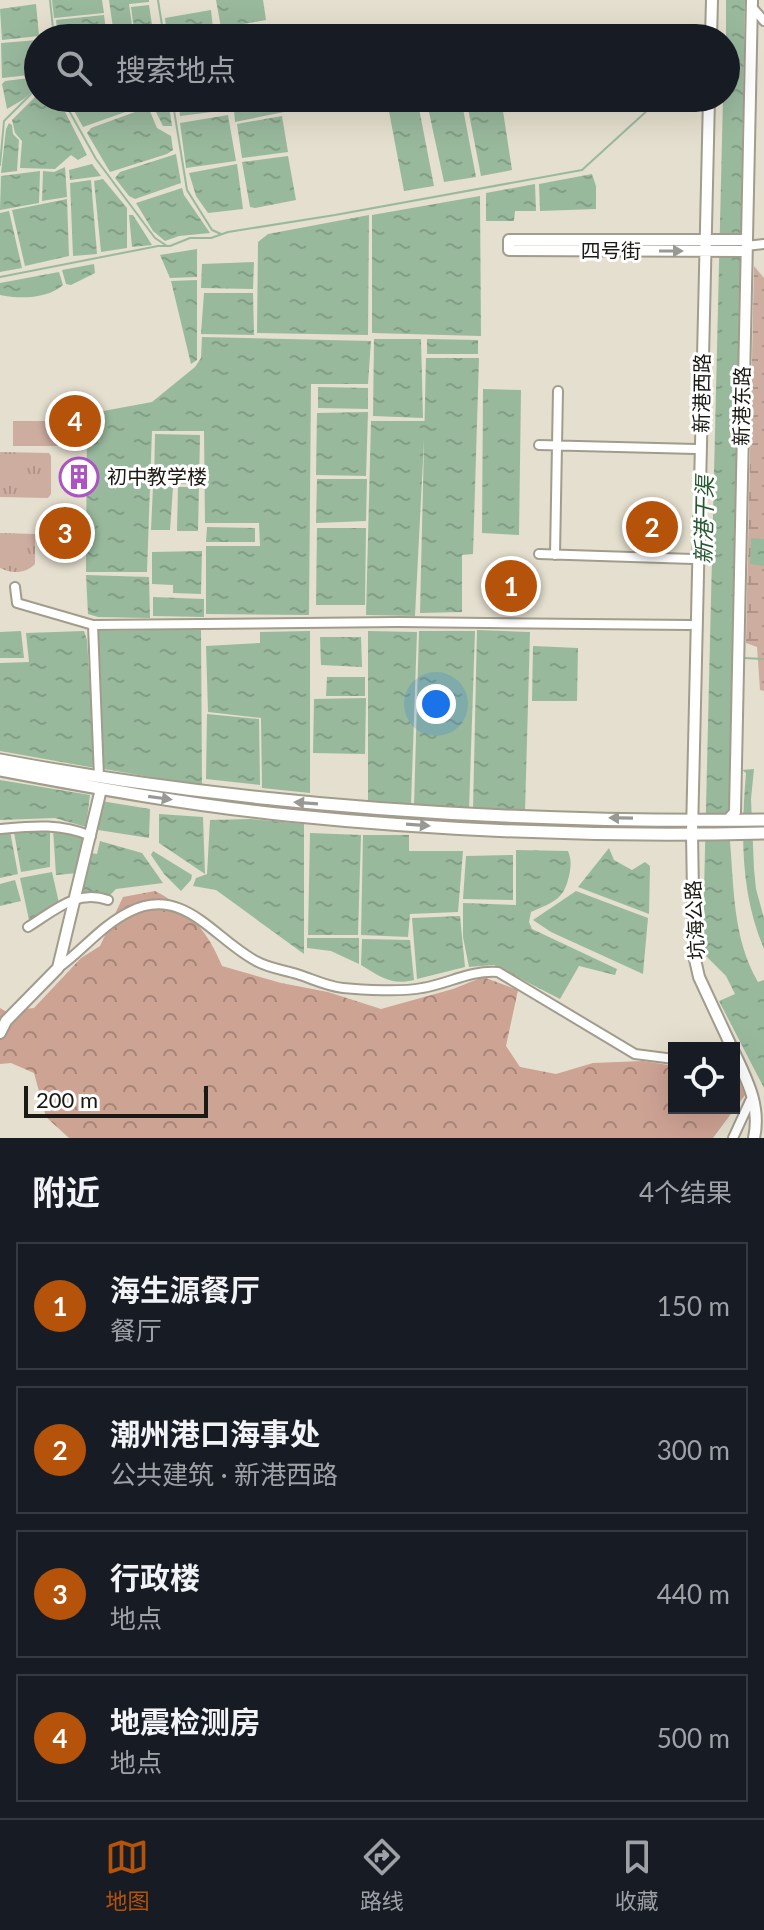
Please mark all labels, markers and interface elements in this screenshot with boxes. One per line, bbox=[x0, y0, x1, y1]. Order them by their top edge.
search box bbox=[24, 24, 740, 112]
icon: search bbox=[52, 46, 96, 90]
text: 搜索地点 bbox=[116, 51, 236, 87]
street label: 四号街 bbox=[581, 238, 641, 262]
one-way arrow bbox=[659, 245, 684, 257]
street label: 新港西路 bbox=[688, 353, 714, 433]
street label: 新港东路 bbox=[728, 366, 754, 446]
pin: 4 bbox=[49, 391, 101, 451]
building icon: 初中教学楼 bbox=[58, 456, 100, 498]
place label: 初中教学楼 bbox=[107, 464, 207, 488]
water label: 新港干渠 bbox=[689, 473, 718, 564]
pin: 2 bbox=[626, 497, 678, 557]
pin: 3 bbox=[39, 503, 91, 563]
pin: 1 bbox=[485, 556, 537, 616]
your location bbox=[416, 684, 456, 724]
one-way arrow bbox=[147, 792, 172, 805]
one-way arrow bbox=[293, 796, 318, 809]
one-way arrow bbox=[608, 812, 633, 825]
one-way arrow bbox=[406, 819, 431, 832]
street label: 坑海公路 bbox=[680, 879, 708, 961]
map controls bbox=[668, 1042, 740, 1114]
button: locate bbox=[668, 1042, 740, 1114]
scale bar bbox=[24, 1082, 208, 1118]
text: 200 m bbox=[36, 1086, 98, 1113]
text: 附近 bbox=[32, 1171, 100, 1212]
text: 4个结果 bbox=[639, 1176, 732, 1208]
text: 海生源餐厅 bbox=[110, 1271, 260, 1307]
text: 1 bbox=[52, 1290, 68, 1322]
text: 150 m bbox=[657, 1290, 730, 1322]
text: 餐厅 bbox=[110, 1314, 162, 1346]
text: 潮州港口海事处 bbox=[110, 1415, 320, 1451]
text: 2 bbox=[52, 1434, 68, 1466]
text: 300 m bbox=[657, 1434, 730, 1466]
text: 公共建筑 · 新港西路 bbox=[110, 1458, 338, 1490]
text: 行政楼 bbox=[110, 1559, 200, 1595]
text: 3 bbox=[52, 1578, 68, 1610]
text: 440 m bbox=[657, 1578, 730, 1610]
text: 地点 bbox=[110, 1602, 162, 1634]
text: 地震检测房 bbox=[110, 1703, 260, 1739]
text: 4 bbox=[52, 1722, 68, 1754]
text: 500 m bbox=[657, 1722, 730, 1754]
text: 地点 bbox=[110, 1746, 162, 1778]
tab: 地图 bbox=[105, 1835, 149, 1915]
tab: 路线 bbox=[360, 1835, 404, 1915]
tab: 收藏 bbox=[615, 1835, 659, 1915]

